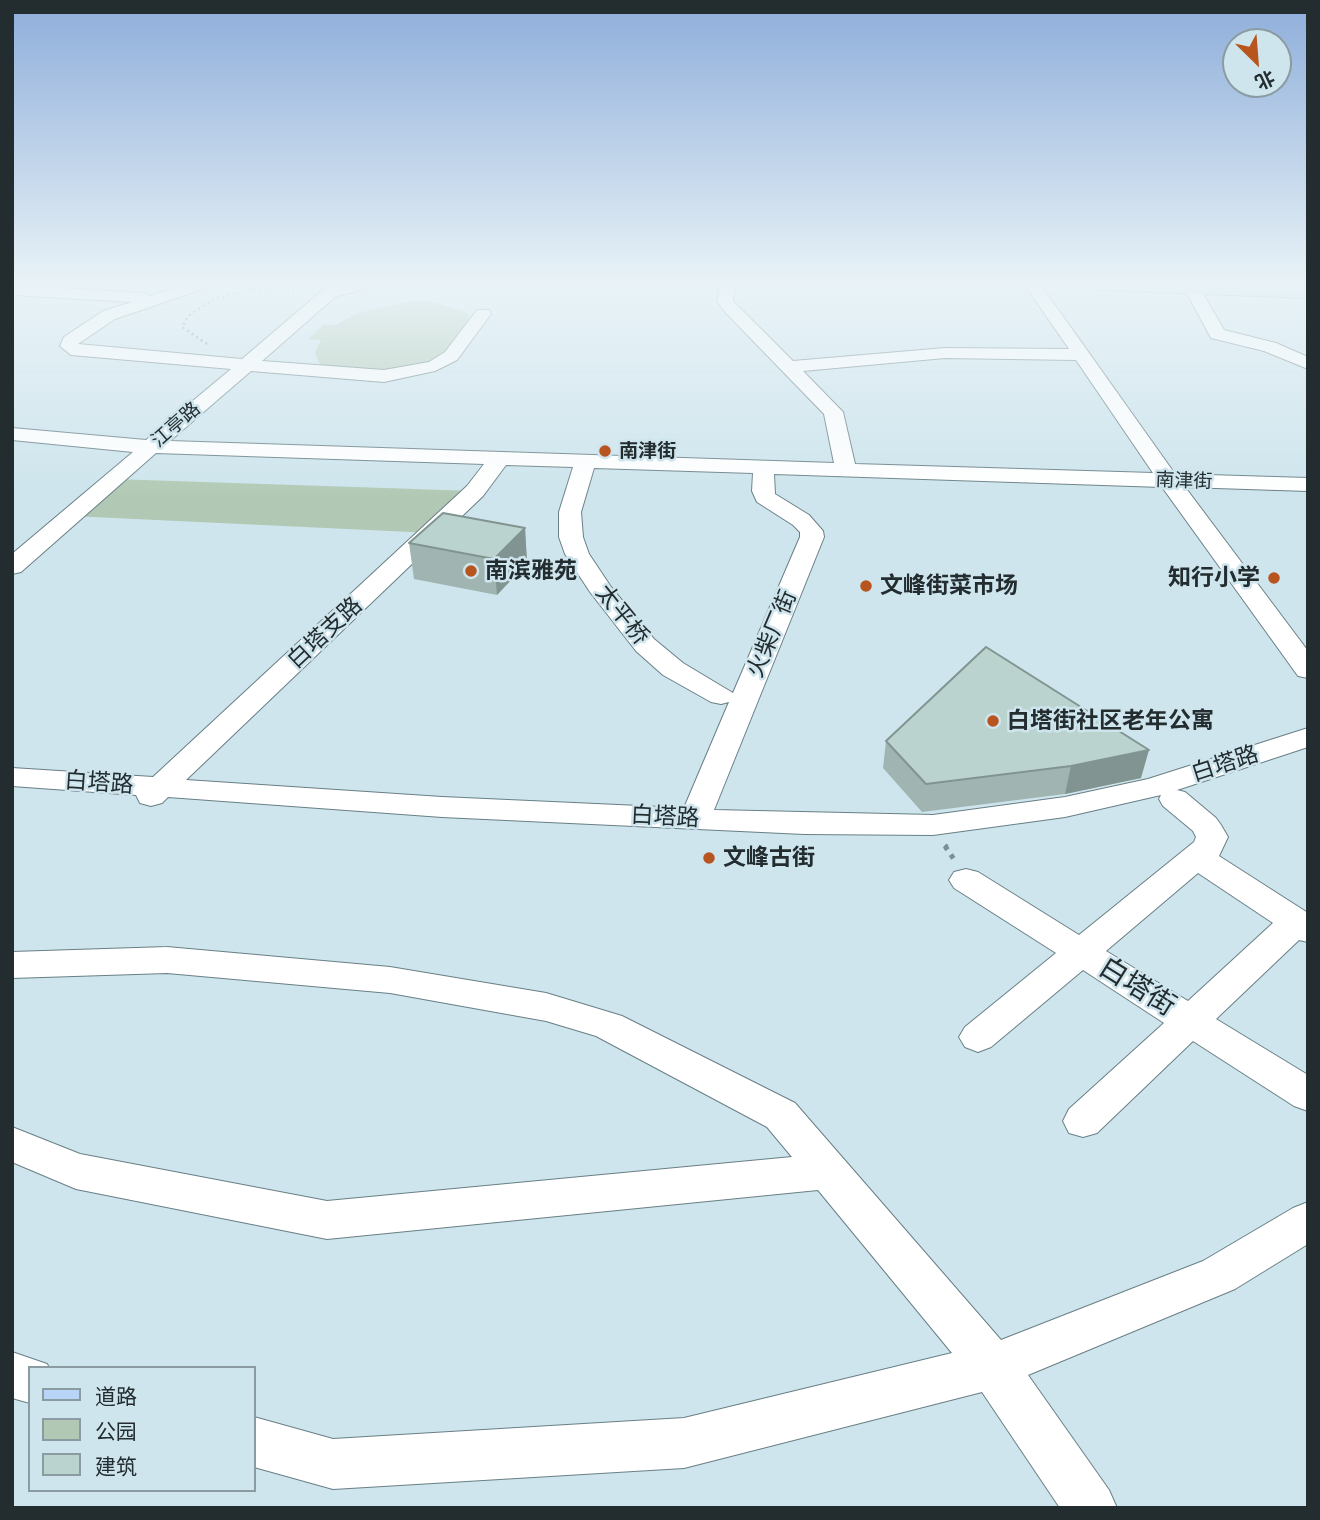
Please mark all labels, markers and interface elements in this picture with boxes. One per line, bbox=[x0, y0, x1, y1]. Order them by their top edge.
north arrow bbox=[1222, 28, 1292, 98]
text: 北 bbox=[1252, 66, 1278, 94]
street label: 江亭路 bbox=[147, 398, 205, 452]
place label: 南津街 bbox=[619, 440, 676, 462]
marker: 南津街 bbox=[597, 443, 613, 459]
street label: 南津街 bbox=[1155, 469, 1213, 493]
place label: 南滨雅苑 bbox=[485, 557, 577, 585]
marker: 南滨雅苑 bbox=[463, 563, 479, 579]
place label: 知行小学 bbox=[1168, 564, 1260, 592]
marker: 知行小学 bbox=[1266, 570, 1282, 586]
place label: 文峰街菜市场 bbox=[880, 572, 1018, 600]
marker: 文峰街菜市场 bbox=[858, 578, 874, 594]
street label: 太平桥 bbox=[590, 580, 654, 650]
street label: 火柴厂街 bbox=[741, 586, 803, 682]
street label: 白塔支路 bbox=[282, 592, 368, 674]
place label: 白塔街社区老年公寓 bbox=[1007, 707, 1214, 735]
marker: 白塔街社区老年公寓 bbox=[985, 713, 1001, 729]
street label: 白塔路 bbox=[1188, 740, 1262, 788]
street label: 白塔路 bbox=[64, 767, 134, 799]
street label: 白塔路 bbox=[630, 801, 700, 833]
place label: 文峰古街 bbox=[723, 844, 815, 872]
marker: 文峰古街 bbox=[701, 850, 717, 866]
street label: 白塔街 bbox=[1092, 950, 1182, 1024]
legend bbox=[28, 1366, 256, 1492]
text: 道路 bbox=[95, 1384, 137, 1409]
text: 公园 bbox=[95, 1419, 137, 1444]
text: 建筑 bbox=[95, 1454, 137, 1479]

